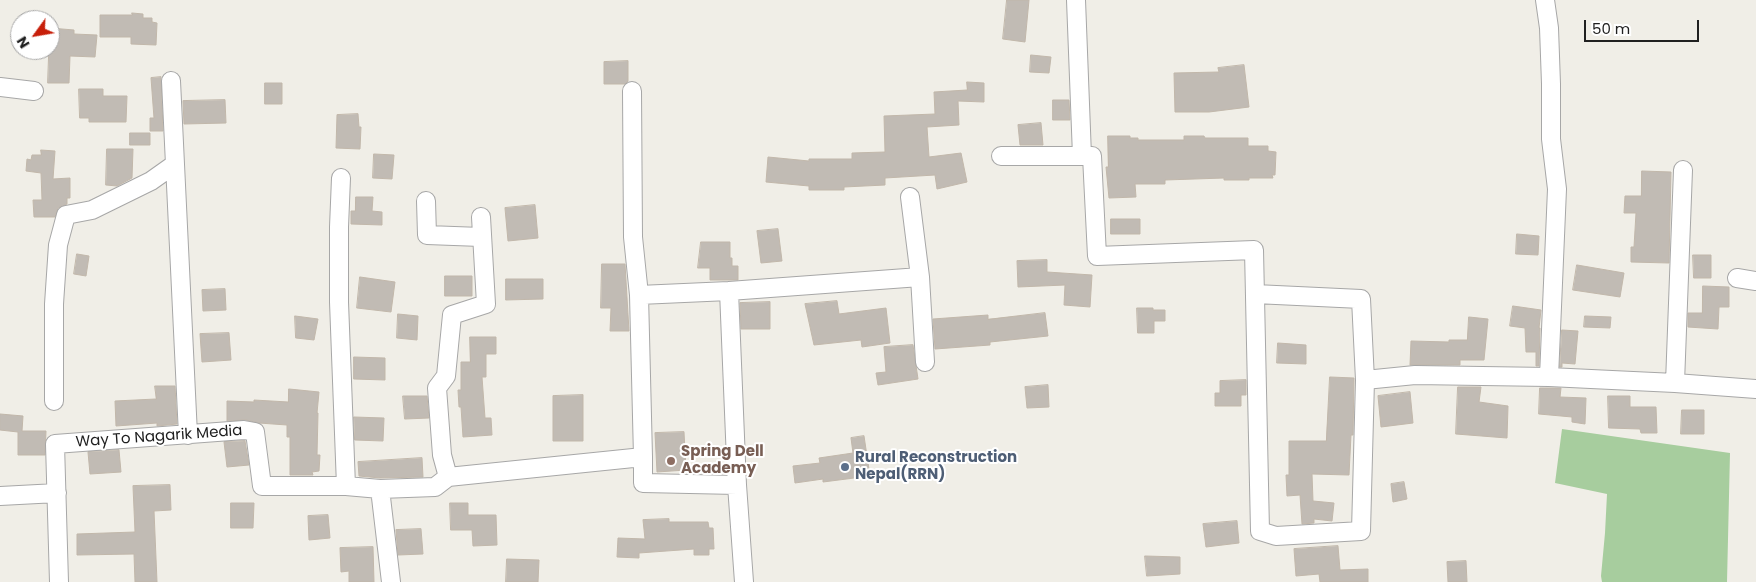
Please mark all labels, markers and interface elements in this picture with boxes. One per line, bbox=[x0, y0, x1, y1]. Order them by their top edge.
north arrow bbox=[10, 10, 60, 60]
scale bar bbox=[1586, 10, 1701, 42]
text: 50 m bbox=[1592, 18, 1630, 39]
text: N bbox=[12, 33, 34, 52]
street label: Way To Nagarik Media bbox=[75, 422, 243, 452]
place label: Spring Dell Academy bbox=[681, 443, 764, 478]
place label: Rural Reconstruction Nepal(RRN) bbox=[855, 449, 1017, 484]
marker: Spring Dell Academy bbox=[665, 455, 677, 467]
marker: Rural Reconstruction Nepal(RRN) bbox=[839, 461, 851, 473]

